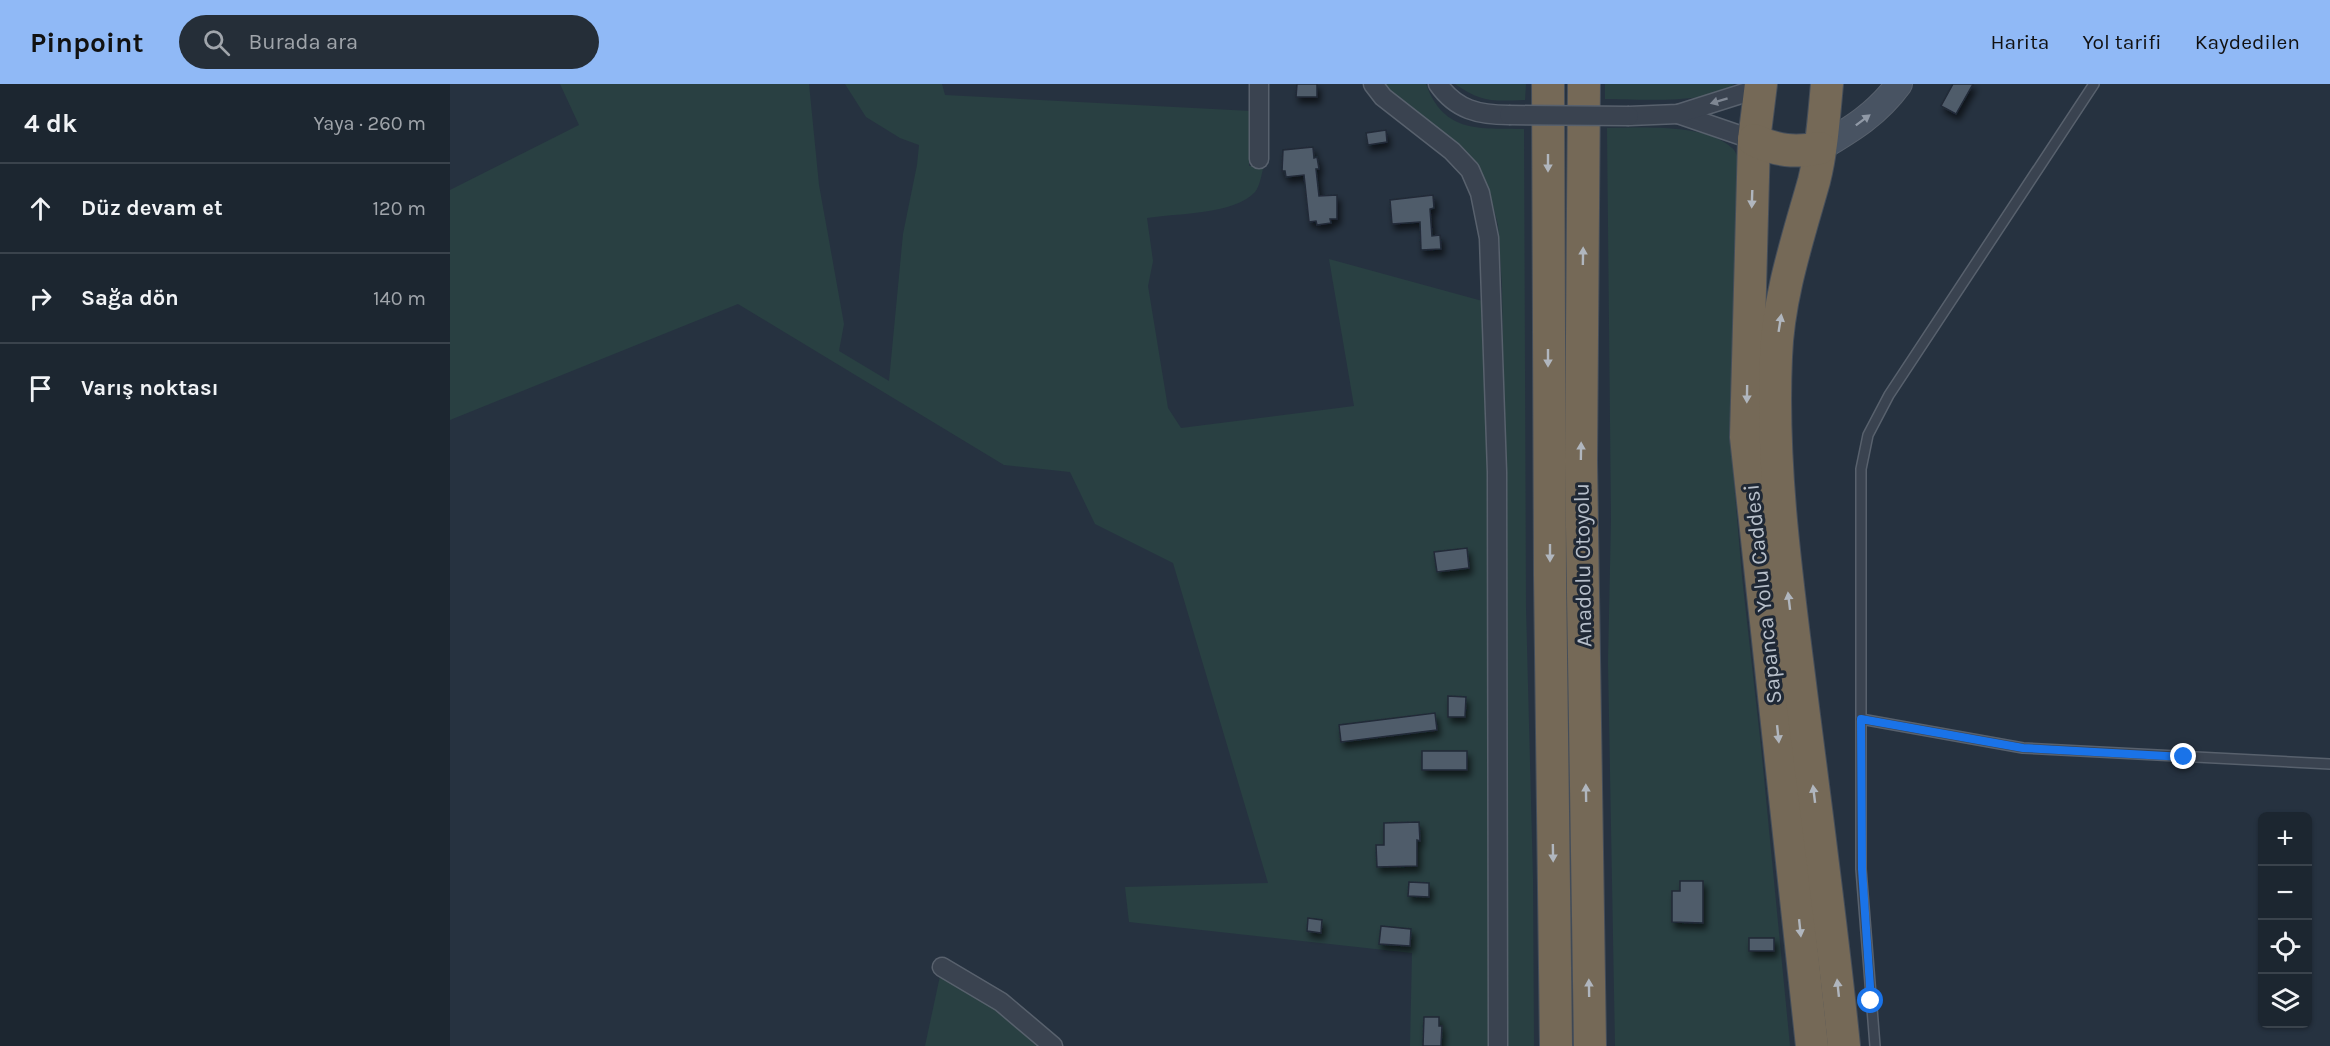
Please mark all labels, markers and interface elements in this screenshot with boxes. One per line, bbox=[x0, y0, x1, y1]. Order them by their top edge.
search box bbox=[179, 15, 599, 69]
text: Pinpoint bbox=[30, 26, 143, 59]
icon: search bbox=[200, 26, 233, 59]
text: Burada ara bbox=[248, 29, 358, 55]
text: Harita bbox=[1990, 30, 2049, 54]
text: Yol tarifi bbox=[2082, 30, 2162, 54]
text: Kaydedilen bbox=[2195, 30, 2300, 54]
one-way arrow bbox=[1710, 97, 1728, 106]
text: 4 dk bbox=[24, 108, 77, 139]
text: Yaya · 260 m bbox=[313, 112, 426, 135]
one-way arrow bbox=[1855, 114, 1871, 126]
one-way arrow bbox=[1543, 154, 1553, 173]
one-way arrow bbox=[1748, 189, 1757, 208]
icon: ahead bbox=[24, 192, 57, 225]
text: Düz devam et bbox=[81, 195, 223, 221]
text: 120 m bbox=[372, 197, 426, 220]
one-way arrow bbox=[1578, 246, 1588, 265]
icon: right bbox=[24, 282, 57, 315]
text: Sağa dön bbox=[81, 285, 179, 311]
text: 140 m bbox=[373, 287, 426, 310]
one-way arrow bbox=[1776, 313, 1785, 332]
one-way arrow bbox=[1543, 349, 1553, 368]
icon: arrive bbox=[24, 372, 57, 405]
text: Varış noktası bbox=[81, 375, 219, 401]
one-way arrow bbox=[1742, 384, 1752, 403]
one-way arrow bbox=[1576, 441, 1586, 460]
street label: Anadolu Otoyolu bbox=[1569, 483, 1597, 647]
street label: Sapanca Yolu Caddesi bbox=[1739, 483, 1787, 705]
one-way arrow bbox=[1545, 544, 1555, 563]
one-way arrow bbox=[1785, 591, 1794, 610]
one-way arrow bbox=[1773, 725, 1783, 744]
route end bbox=[2170, 743, 2196, 769]
one-way arrow bbox=[1581, 783, 1591, 802]
one-way arrow bbox=[1810, 785, 1819, 804]
map controls bbox=[2258, 812, 2312, 1028]
button: + bbox=[2258, 812, 2312, 866]
one-way arrow bbox=[1548, 844, 1558, 863]
button: − bbox=[2258, 866, 2312, 920]
one-way arrow bbox=[1795, 918, 1804, 937]
button: locate bbox=[2258, 920, 2312, 974]
button: layers bbox=[2258, 974, 2312, 1028]
one-way arrow bbox=[1584, 978, 1594, 997]
one-way arrow bbox=[1833, 978, 1843, 997]
route start bbox=[1857, 987, 1883, 1013]

